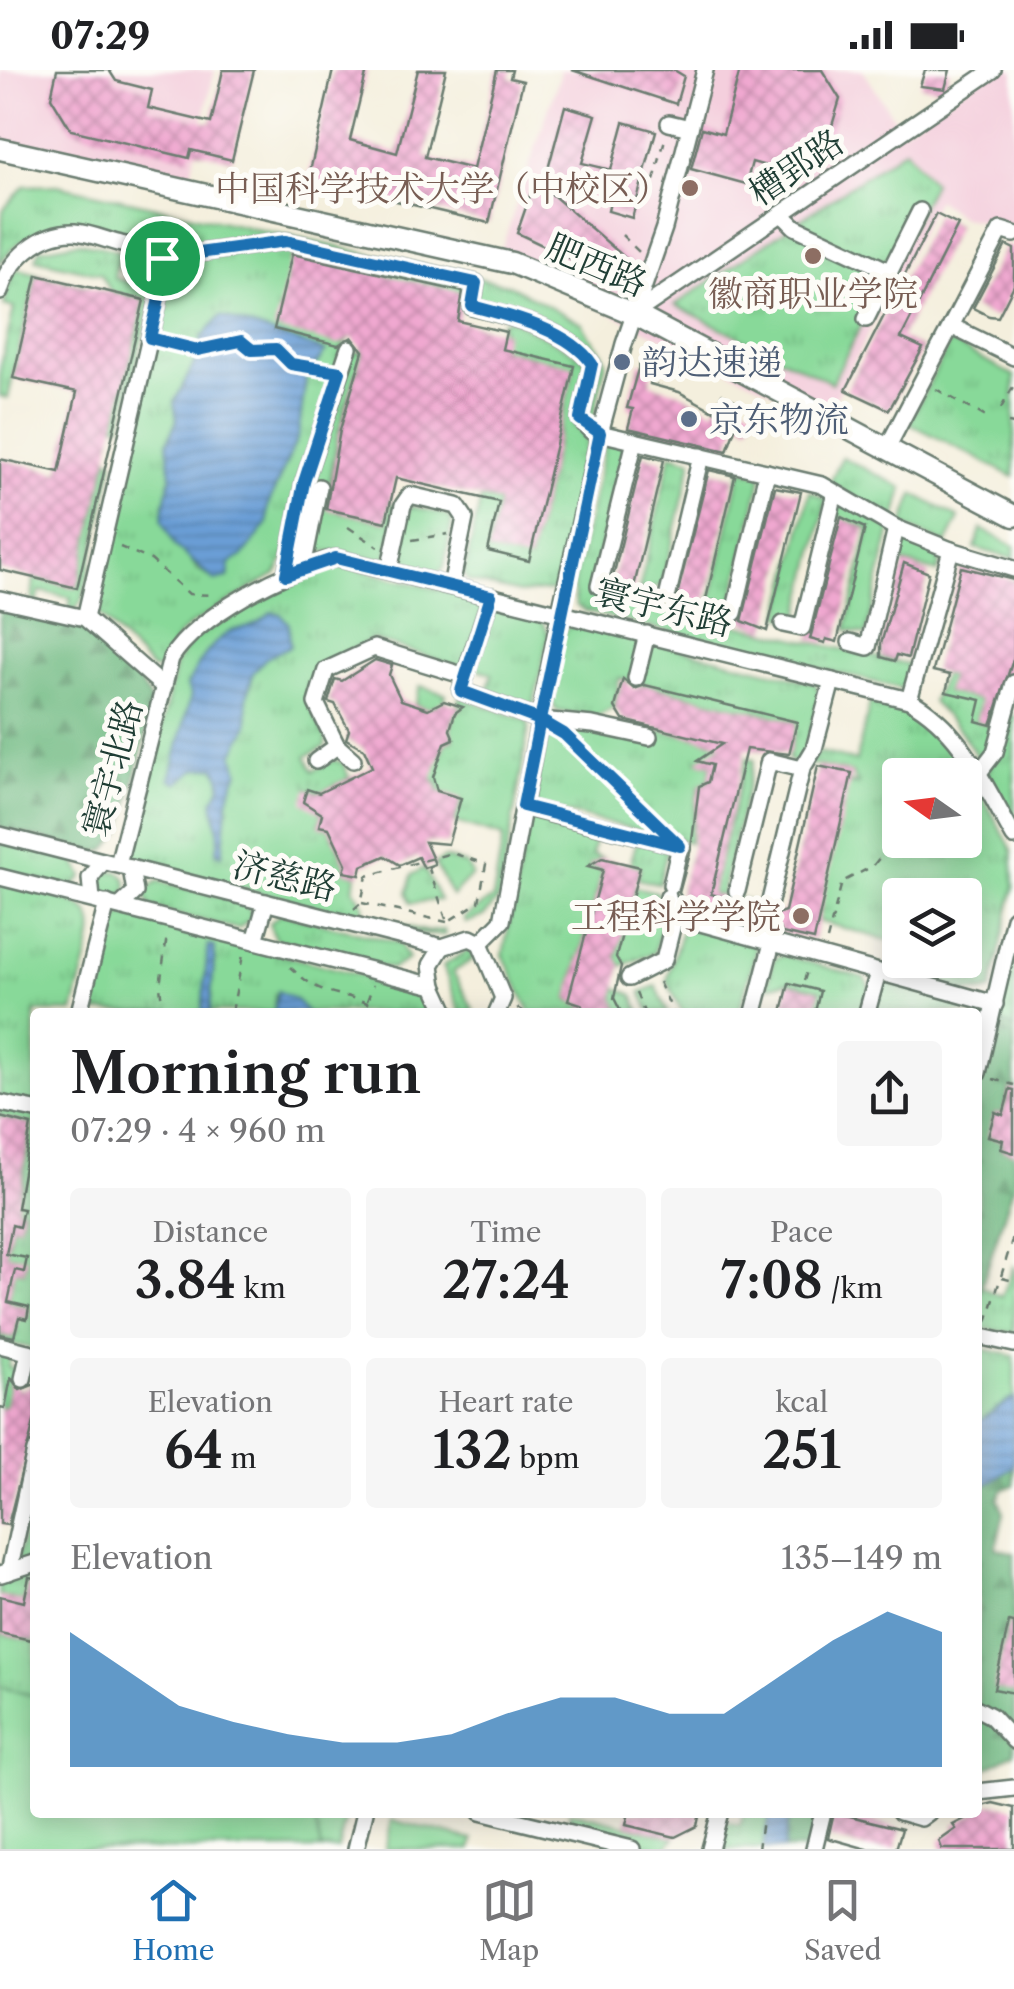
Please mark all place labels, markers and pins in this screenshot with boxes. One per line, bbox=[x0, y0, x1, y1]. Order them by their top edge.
place label: 中国科学技术大学（中校区） bbox=[215, 167, 670, 210]
marker: 中国科学技术大学（中校区） bbox=[679, 177, 701, 199]
pin bbox=[120, 216, 205, 301]
marker: 徽商职业学院 bbox=[802, 245, 824, 267]
place label: 徽商职业学院 bbox=[708, 272, 918, 315]
place label: 韵达速递 bbox=[642, 341, 782, 384]
marker: 韵达速递 bbox=[611, 351, 633, 373]
place label: 京东物流 bbox=[709, 398, 849, 441]
marker: 京东物流 bbox=[678, 408, 700, 430]
place label: 工程科学学院 bbox=[571, 895, 781, 938]
marker: 工程科学学院 bbox=[790, 905, 812, 927]

